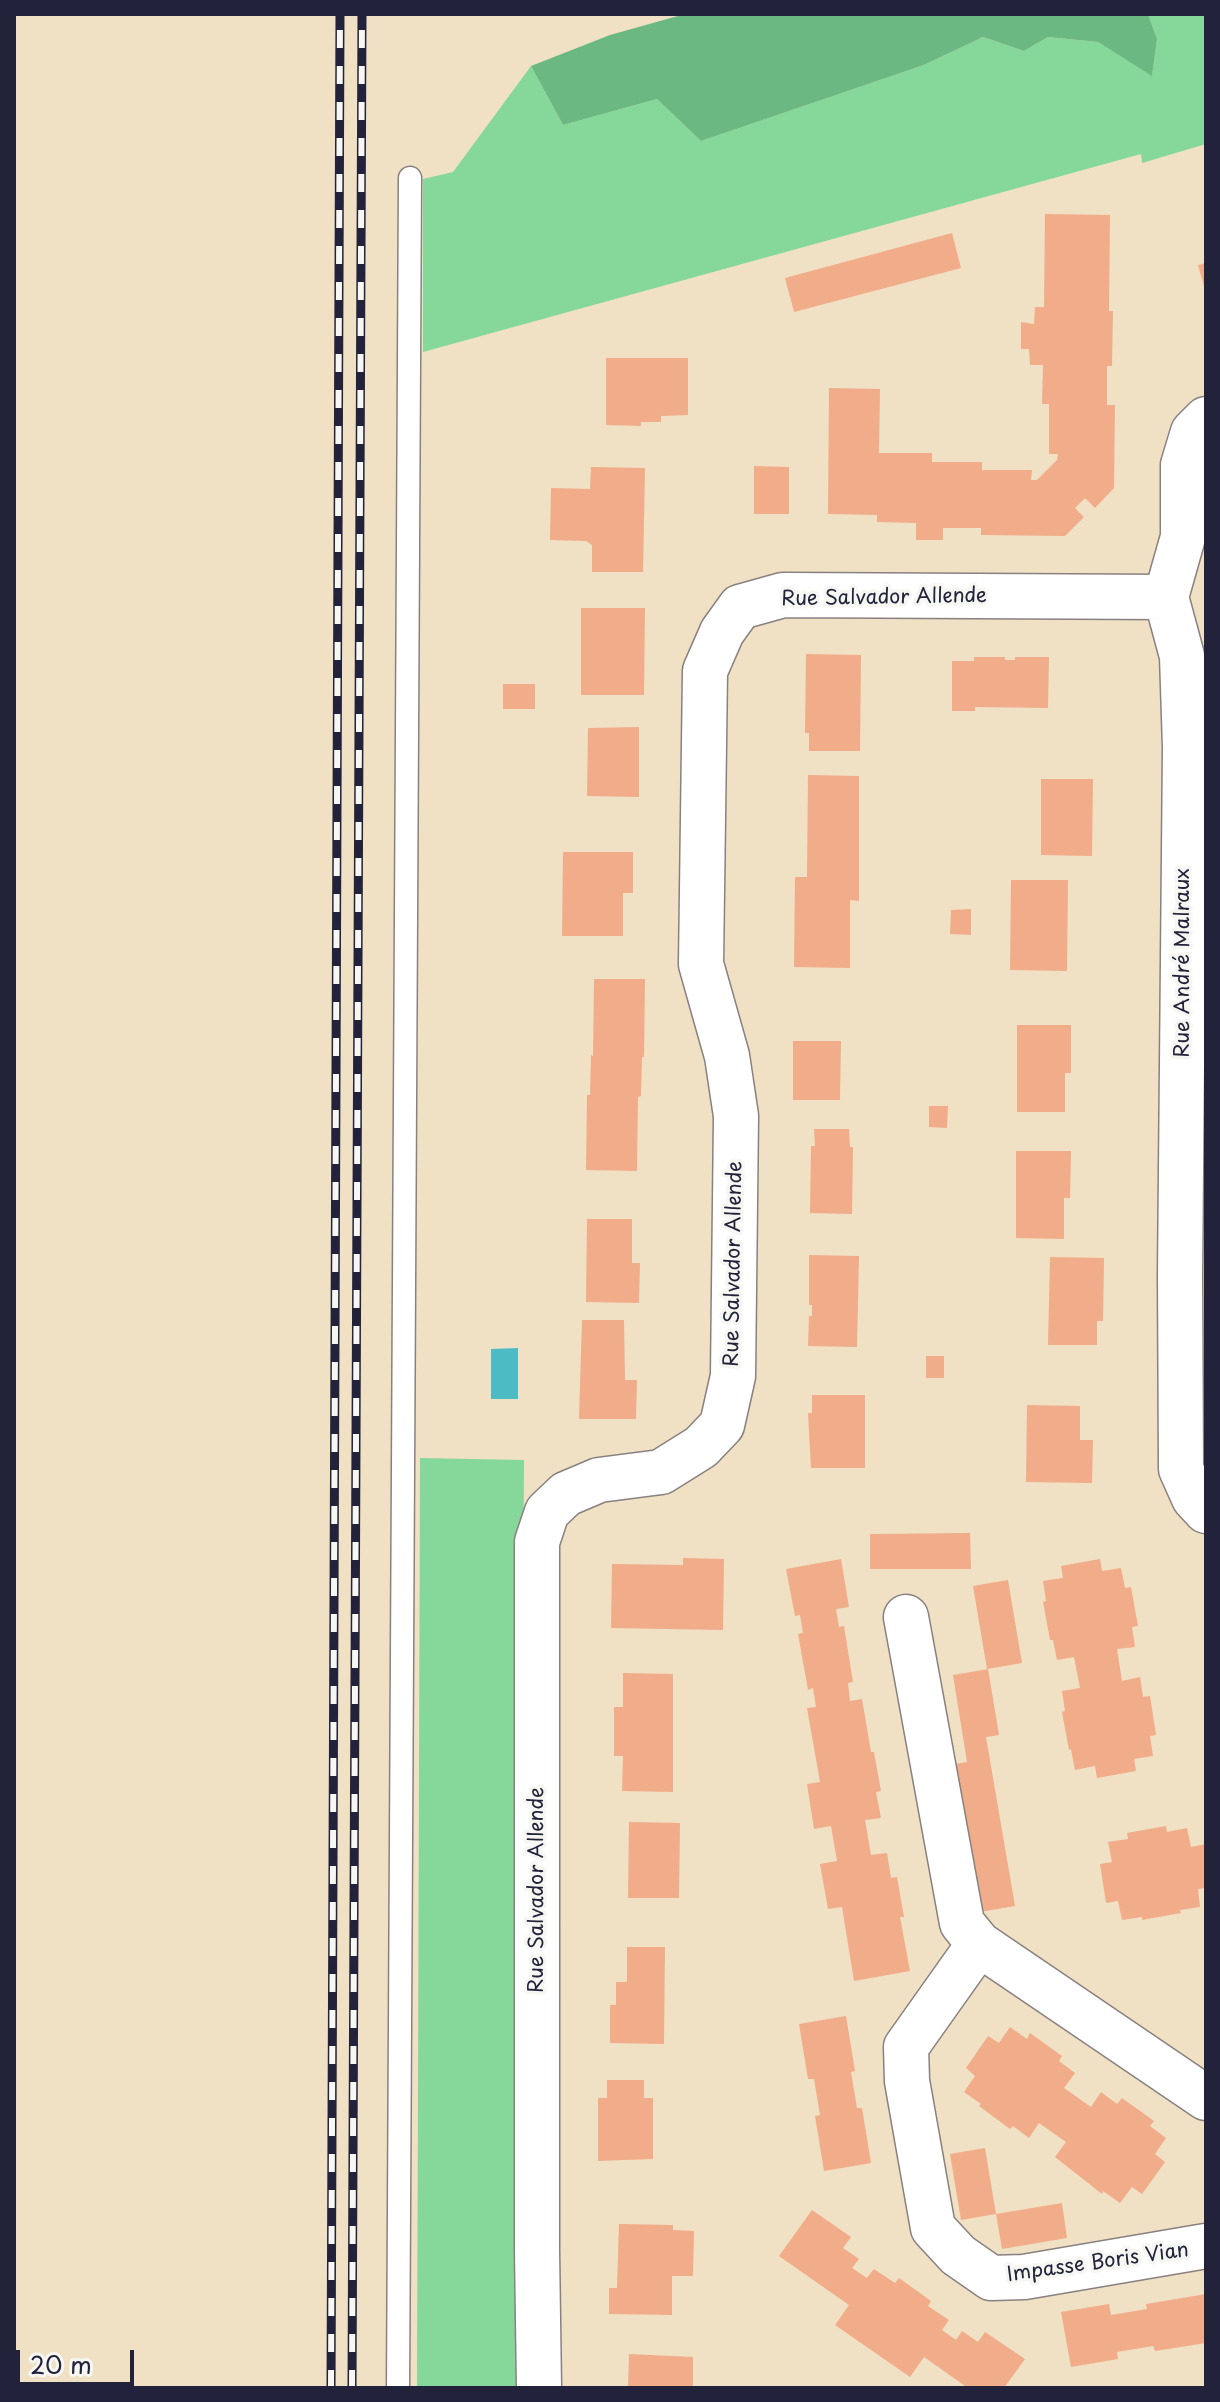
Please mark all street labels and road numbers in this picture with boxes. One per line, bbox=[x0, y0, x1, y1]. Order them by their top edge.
street label: Rue Salvador Allende bbox=[781, 584, 987, 612]
street label: Rue André Malraux bbox=[1171, 868, 1195, 1058]
street label: Rue Salvador Allende bbox=[720, 1161, 748, 1367]
street label: Rue Salvador Allende bbox=[525, 1787, 549, 1993]
street label: Impasse Boris Vian bbox=[1006, 2238, 1190, 2288]

